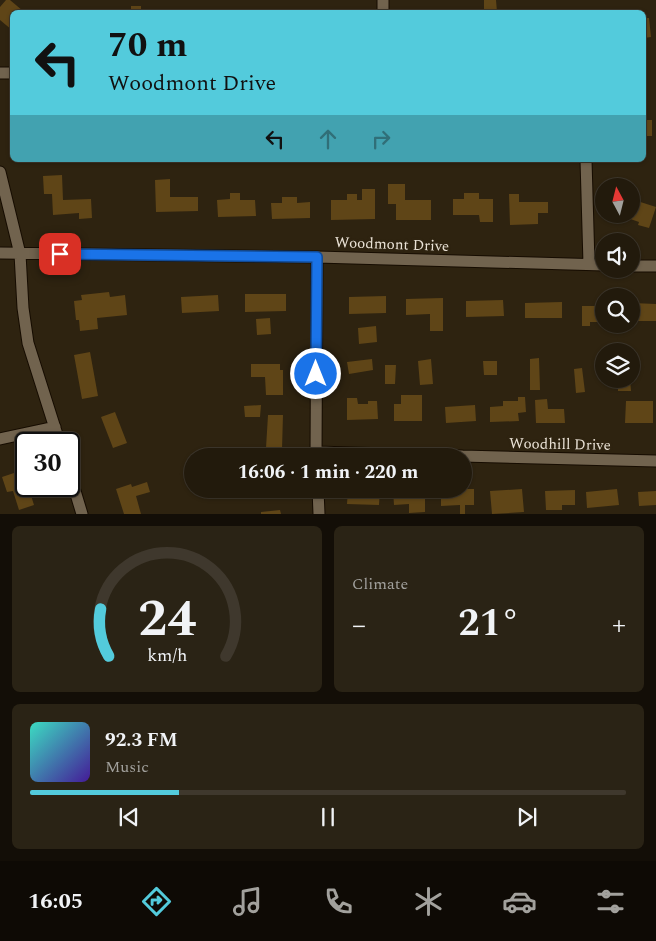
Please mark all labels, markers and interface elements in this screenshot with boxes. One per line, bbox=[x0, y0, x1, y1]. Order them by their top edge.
text: 70 m bbox=[108, 19, 188, 72]
icon: left bbox=[25, 30, 90, 95]
text: Woodmont Drive bbox=[108, 67, 276, 100]
icon: left bbox=[261, 125, 289, 153]
icon: ahead bbox=[314, 125, 342, 153]
icon: right bbox=[367, 125, 395, 153]
north arrow bbox=[595, 178, 640, 222]
map controls bbox=[595, 178, 640, 388]
street label: Woodmont Drive bbox=[334, 231, 450, 258]
pin bbox=[39, 233, 81, 275]
button: sound bbox=[595, 233, 640, 278]
icon: arrive bbox=[46, 240, 74, 268]
button: search bbox=[595, 288, 640, 333]
button: layers bbox=[595, 343, 640, 388]
position arrow bbox=[289, 347, 341, 399]
speed limit sign: 30 bbox=[15, 432, 80, 497]
street label: Woodhill Drive bbox=[509, 432, 611, 457]
text: 16:06 · 1 min · 220 m bbox=[238, 458, 418, 487]
text: Climate bbox=[352, 572, 408, 596]
text: 24 bbox=[138, 580, 196, 659]
text: 21° bbox=[458, 595, 520, 653]
text: − bbox=[352, 604, 366, 647]
text: + bbox=[612, 604, 626, 647]
text: km/h bbox=[147, 642, 187, 669]
text: 92.3 FM bbox=[105, 726, 178, 755]
text: Music bbox=[105, 755, 149, 779]
icon: previous bbox=[115, 803, 143, 831]
icon: pause bbox=[314, 803, 342, 831]
icon: next bbox=[513, 803, 541, 831]
icon: directions bbox=[139, 884, 174, 919]
icon: music bbox=[230, 884, 265, 919]
icon: phone bbox=[321, 884, 356, 919]
icon: climate bbox=[411, 884, 446, 919]
icon: car bbox=[502, 884, 537, 919]
icon: filters bbox=[593, 884, 628, 919]
text: 16:05 bbox=[28, 885, 83, 918]

